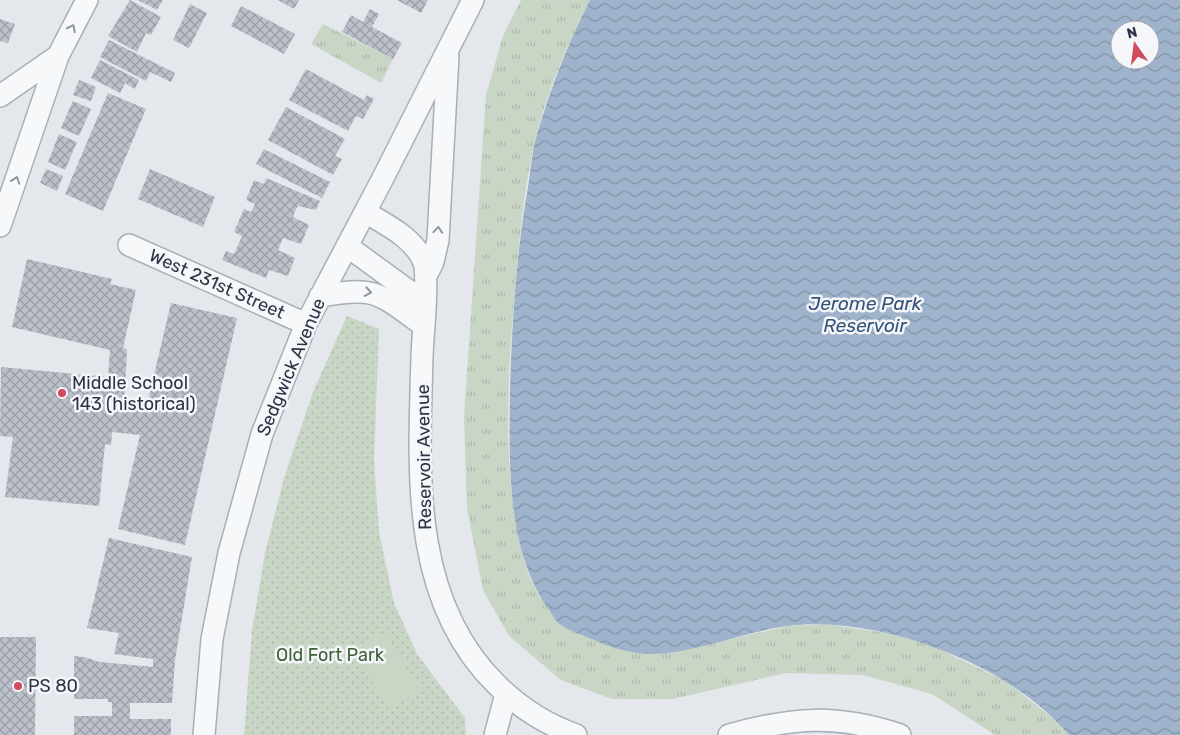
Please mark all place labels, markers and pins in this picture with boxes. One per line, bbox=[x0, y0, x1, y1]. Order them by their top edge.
place label: Middle School 143 (historical) bbox=[72, 372, 196, 415]
marker: Middle School 143 (historical) bbox=[56, 387, 68, 399]
place label: PS 80 bbox=[28, 675, 78, 697]
marker: PS 80 bbox=[12, 680, 24, 692]

